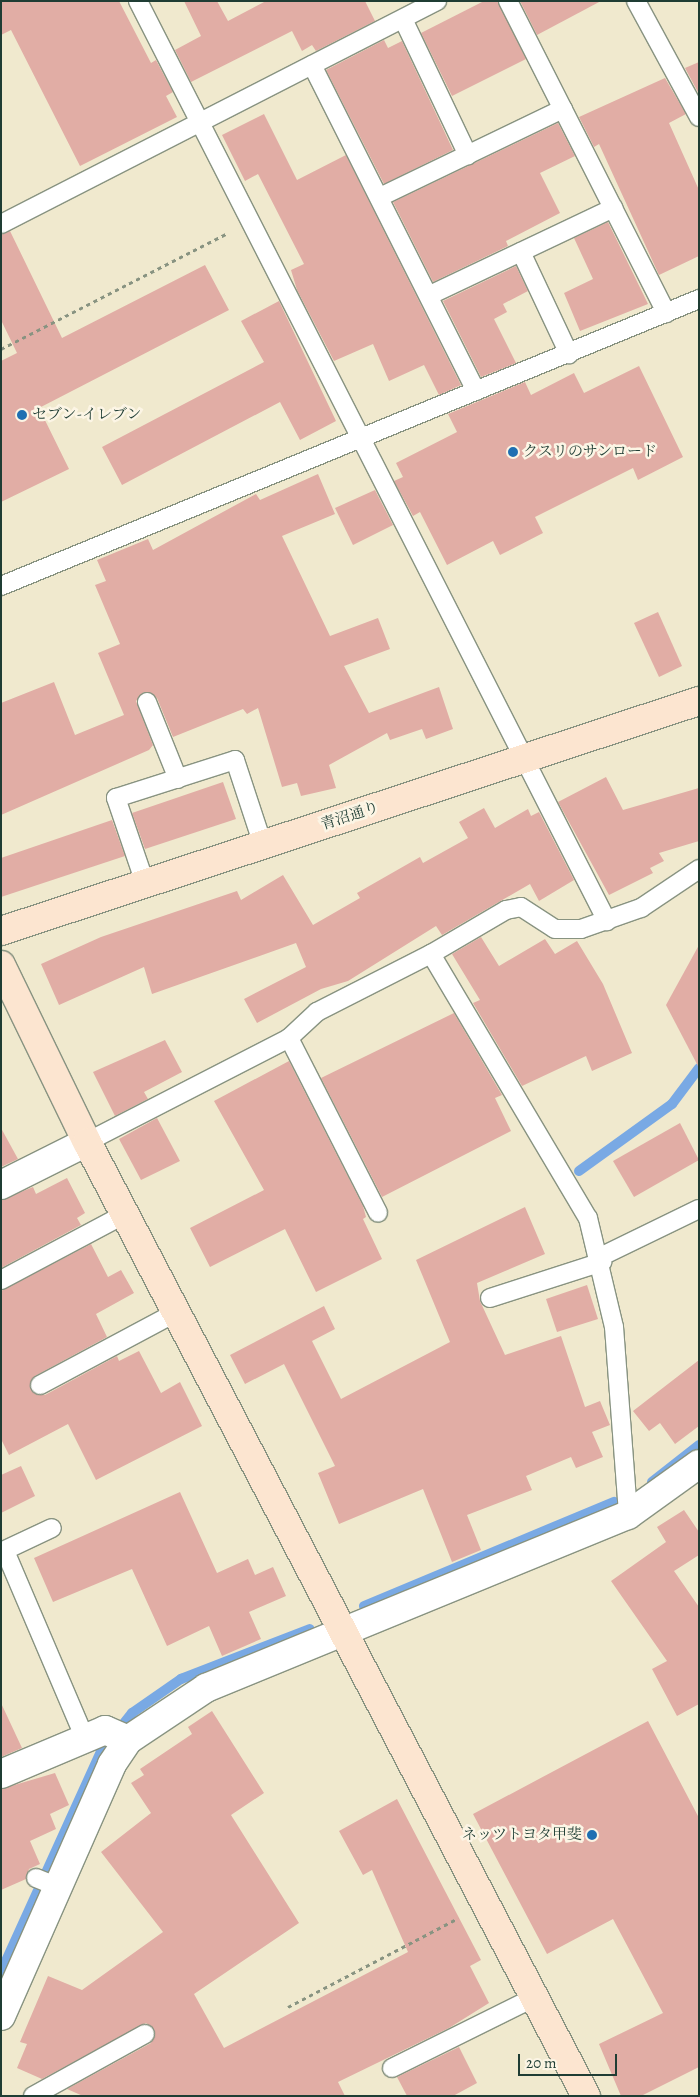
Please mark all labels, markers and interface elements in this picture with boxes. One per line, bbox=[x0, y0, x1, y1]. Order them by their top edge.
place label: セブン-イレブン bbox=[32, 406, 143, 424]
marker: セブン-イレブン bbox=[16, 409, 28, 421]
place label: クスリのサンロード bbox=[523, 443, 658, 461]
marker: クスリのサンロード bbox=[507, 446, 519, 458]
street label: 青沼通り bbox=[319, 798, 381, 834]
place label: ネッツトヨタ甲斐 bbox=[462, 1826, 582, 1844]
marker: ネッツトヨタ甲斐 bbox=[586, 1829, 598, 1841]
scale bar bbox=[520, 2044, 619, 2076]
text: 20 m bbox=[526, 2053, 557, 2073]

